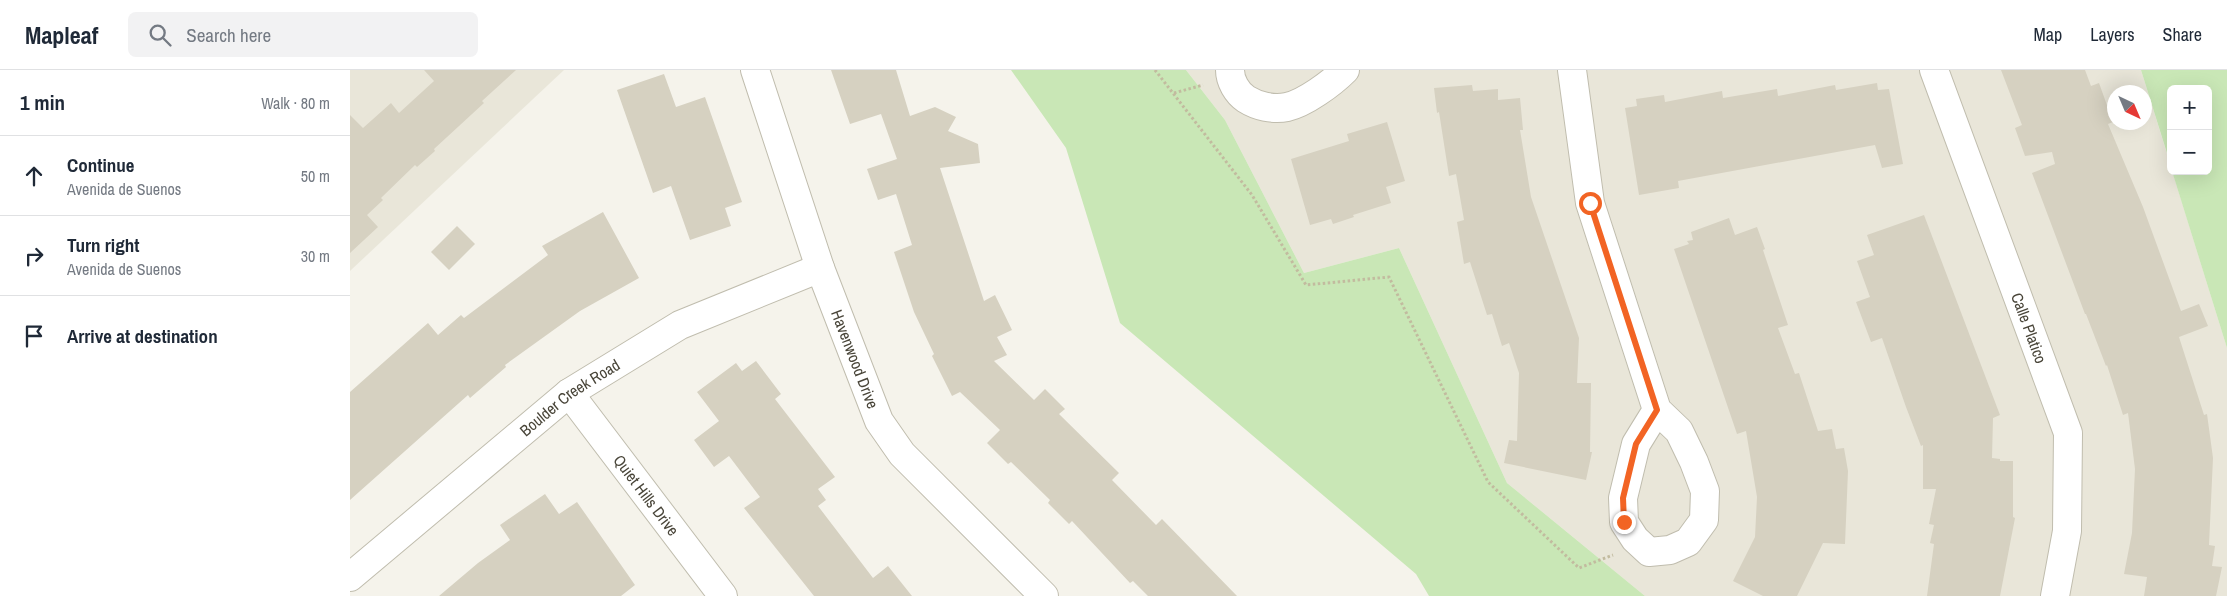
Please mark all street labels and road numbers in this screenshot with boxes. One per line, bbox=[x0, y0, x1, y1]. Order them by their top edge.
street label: Calle Platico bbox=[2006, 290, 2052, 366]
street label: Havenwood Drive bbox=[826, 306, 884, 412]
street label: Boulder Creek Road bbox=[515, 354, 624, 441]
street label: Quiet Hills Drive bbox=[608, 450, 684, 540]

